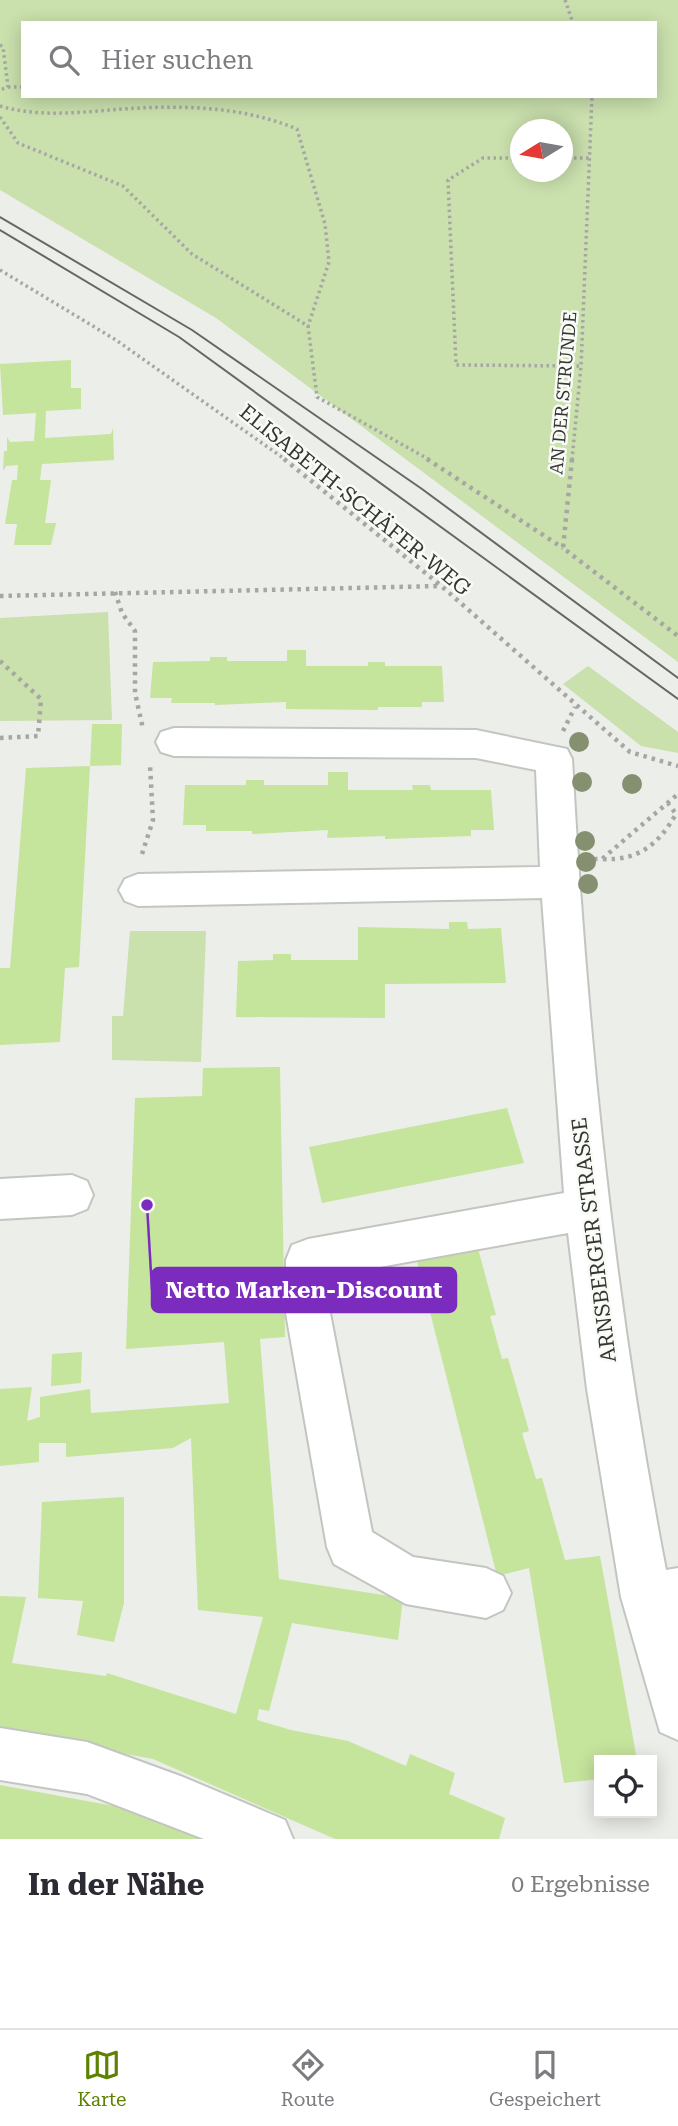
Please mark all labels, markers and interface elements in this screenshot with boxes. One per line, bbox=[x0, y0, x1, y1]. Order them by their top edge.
search box bbox=[21, 21, 657, 98]
icon: search bbox=[45, 41, 83, 79]
text: Hier suchen bbox=[101, 45, 253, 75]
north arrow bbox=[510, 119, 573, 182]
street label: AN DER STRUNDE bbox=[545, 311, 581, 475]
street label: ELISABETH-SCHÄFER-WEG bbox=[235, 400, 475, 600]
street label: ARNSBERGER STRASSE bbox=[567, 1116, 621, 1364]
callout: Netto Marken-Discount bbox=[152, 1268, 456, 1312]
text: Netto Marken-Discount bbox=[166, 1277, 442, 1304]
map controls bbox=[594, 1755, 657, 1818]
button: locate bbox=[594, 1755, 657, 1818]
text: In der Nähe bbox=[28, 1867, 204, 1902]
text: 0 Ergebnisse bbox=[511, 1871, 650, 1898]
tab: Karte bbox=[77, 2046, 126, 2111]
tab: Route bbox=[281, 2046, 335, 2111]
tab: Gespeichert bbox=[489, 2046, 601, 2111]

